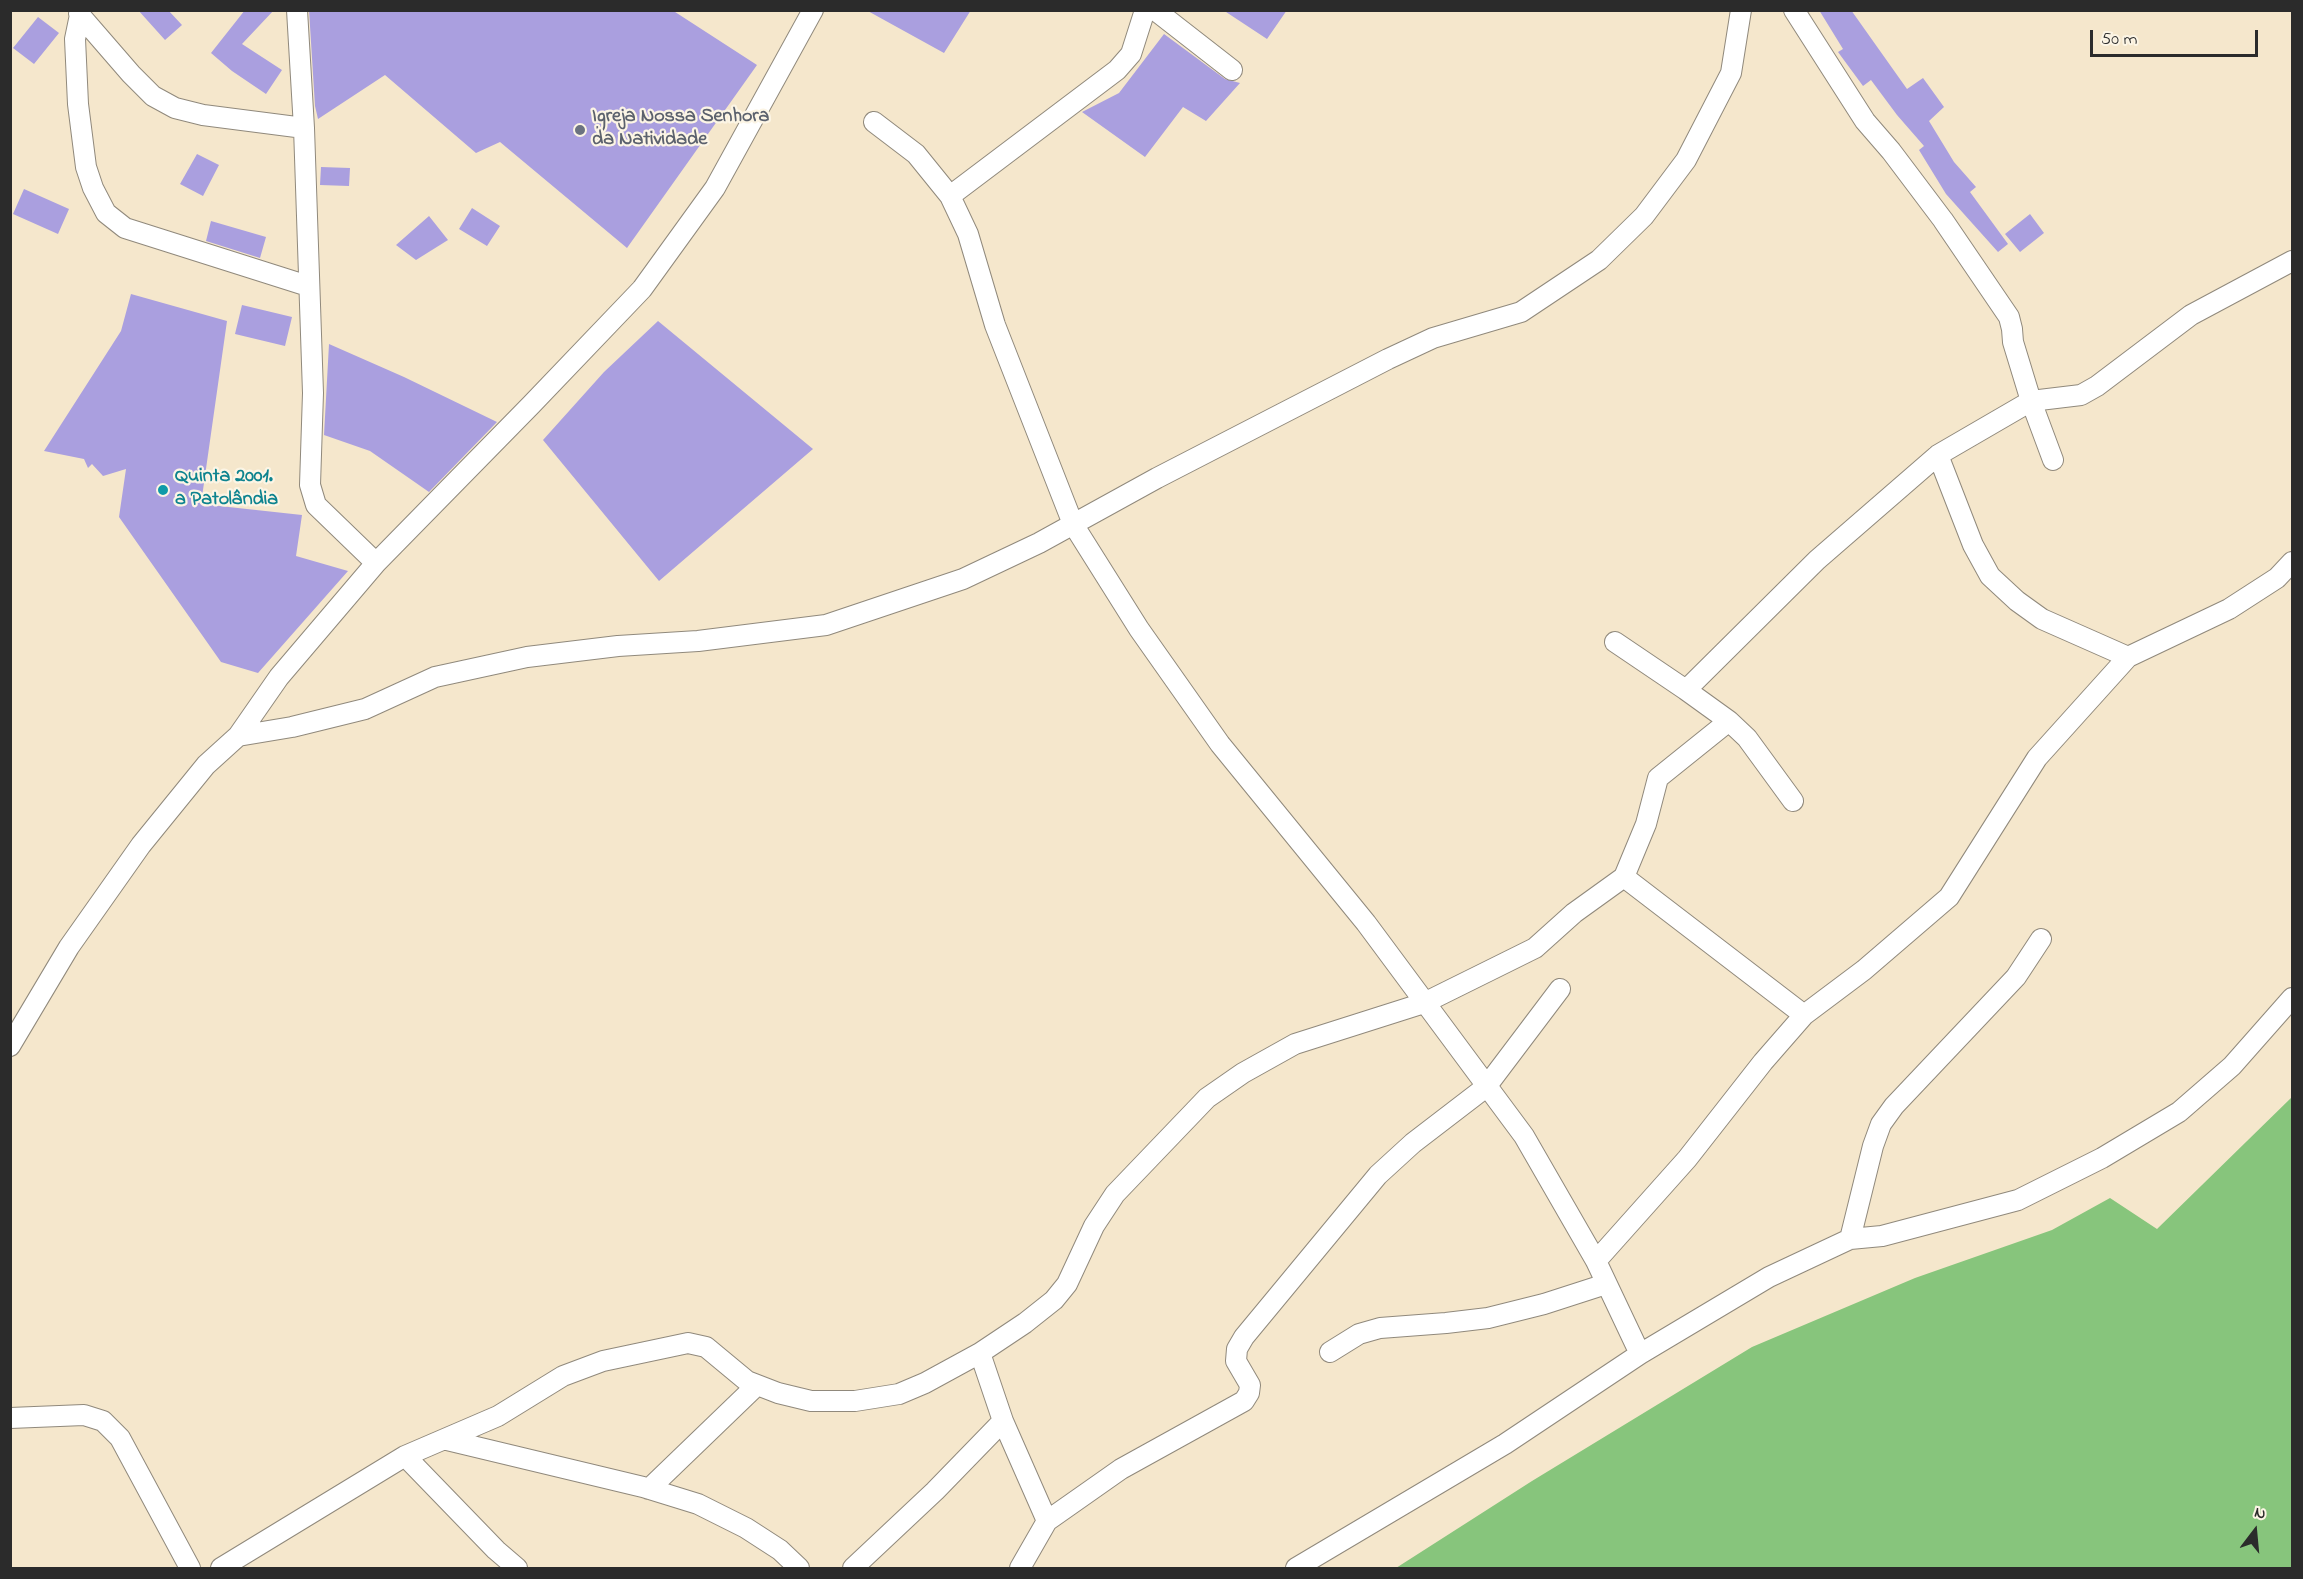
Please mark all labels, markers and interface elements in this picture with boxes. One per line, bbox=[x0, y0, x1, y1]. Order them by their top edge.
scale bar bbox=[2093, 18, 2261, 56]
text: 50 m bbox=[2101, 27, 2138, 53]
place label: Igreja Nossa Senhora da Natividade bbox=[592, 106, 769, 153]
marker: Igreja Nossa Senhora da Natividade bbox=[573, 123, 587, 137]
place label: Quinta 2001. a Patolândia bbox=[175, 466, 278, 513]
marker: Quinta 2001. a Patolândia bbox=[156, 483, 170, 497]
north arrow bbox=[2225, 1501, 2285, 1561]
text: N bbox=[2251, 1501, 2268, 1527]

